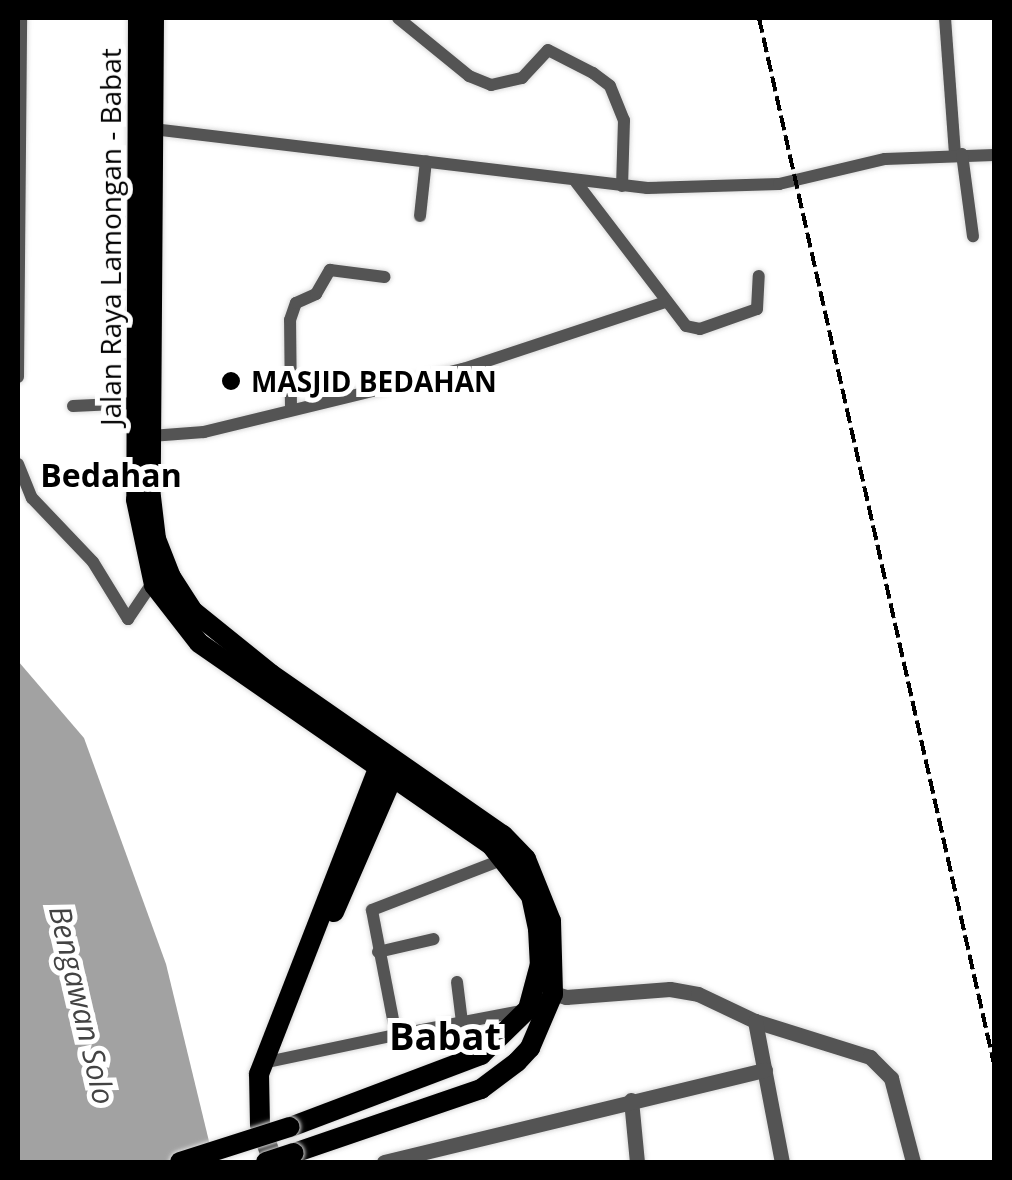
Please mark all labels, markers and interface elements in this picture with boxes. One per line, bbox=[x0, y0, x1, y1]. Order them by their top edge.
street label: Jalan Raya Lamongan - Babat bbox=[93, 48, 127, 426]
place label: MASJID BEDAHAN bbox=[251, 364, 497, 398]
marker: MASJID BEDAHAN bbox=[220, 370, 242, 392]
district label: Bedahan bbox=[40, 456, 182, 494]
water label: Bengawan Solo bbox=[42, 902, 122, 1108]
district label: Babat bbox=[389, 1013, 501, 1059]

